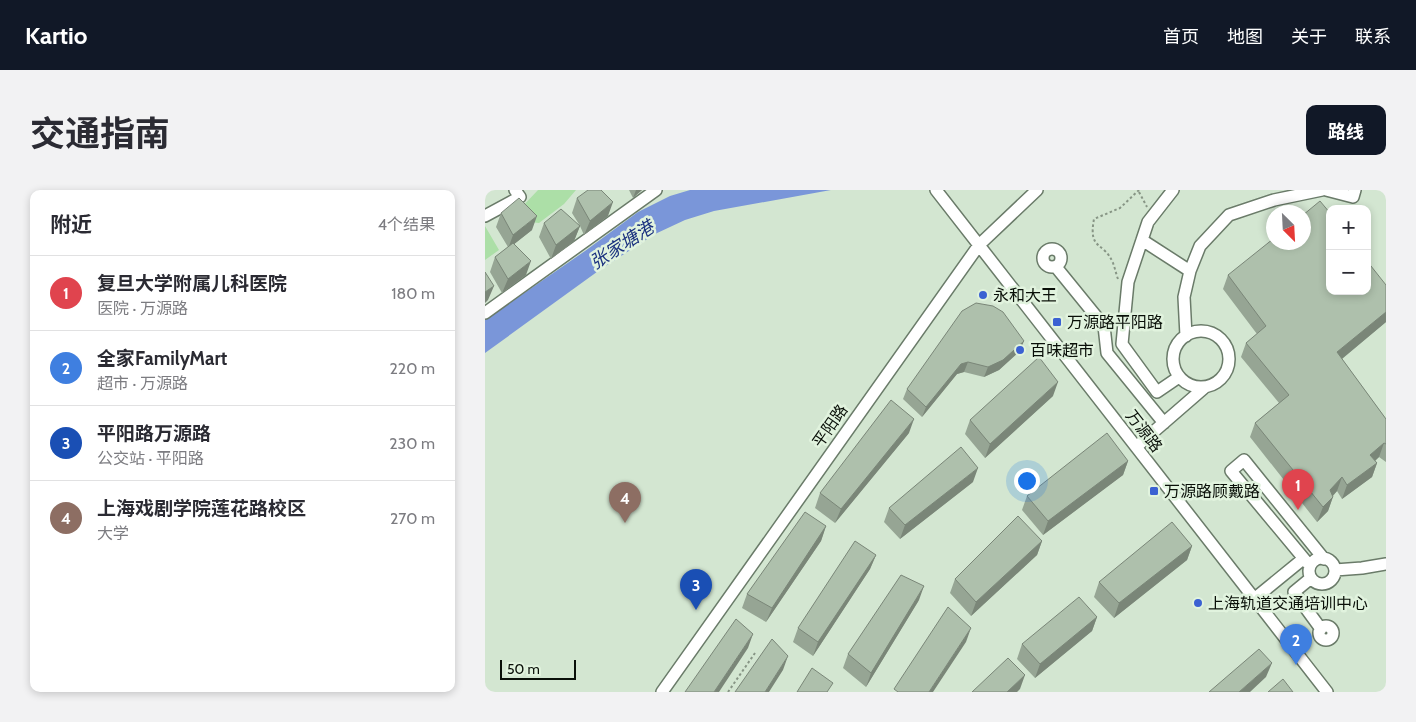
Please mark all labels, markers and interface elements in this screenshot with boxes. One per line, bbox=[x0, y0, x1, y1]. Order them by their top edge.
text: Kartio bbox=[25, 21, 88, 50]
text: 首页 bbox=[1163, 26, 1199, 48]
text: 地图 bbox=[1227, 26, 1263, 48]
text: 关于 bbox=[1291, 26, 1327, 48]
text: 联系 bbox=[1355, 26, 1391, 48]
button: 路线 bbox=[1306, 105, 1386, 155]
text: 交通指南 bbox=[30, 112, 170, 155]
north arrow bbox=[1266, 205, 1311, 250]
map controls bbox=[1326, 205, 1371, 295]
button: + bbox=[1326, 205, 1371, 250]
text: 附近 bbox=[50, 212, 92, 237]
text: 4个结果 bbox=[378, 215, 435, 234]
water label: 张家塘港 bbox=[586, 215, 661, 274]
button: − bbox=[1326, 250, 1371, 295]
text: 复旦大学附属儿科医院 bbox=[97, 272, 287, 295]
text: 1 bbox=[63, 284, 69, 303]
text: 180 m bbox=[391, 284, 435, 303]
place label: 永和大王 bbox=[993, 286, 1057, 305]
marker: 永和大王 bbox=[977, 289, 989, 301]
text: 医院 · 万源路 bbox=[97, 299, 188, 318]
place label: 万源路平阳路 bbox=[1067, 313, 1163, 332]
marker: 万源路平阳路 bbox=[1051, 316, 1063, 328]
place label: 百味超市 bbox=[1030, 341, 1094, 360]
marker: 百味超市 bbox=[1014, 344, 1026, 356]
text: 全家FamilyMart bbox=[97, 347, 227, 370]
text: 2 bbox=[62, 359, 70, 378]
text: 220 m bbox=[389, 359, 435, 378]
text: 超市 · 万源路 bbox=[97, 374, 188, 393]
street label: 平阳路 bbox=[808, 401, 852, 451]
street label: 万源路 bbox=[1122, 406, 1166, 456]
text: 平阳路万源路 bbox=[97, 422, 211, 445]
text: 3 bbox=[62, 434, 70, 453]
text: 230 m bbox=[389, 434, 435, 453]
text: 公交站 · 平阳路 bbox=[97, 449, 204, 468]
your location bbox=[1014, 468, 1040, 494]
pin: 1 bbox=[1282, 469, 1314, 510]
pin: 4 bbox=[609, 482, 641, 523]
place label: 万源路顾戴路 bbox=[1164, 482, 1260, 501]
marker: 万源路顾戴路 bbox=[1148, 485, 1160, 497]
text: 上海戏剧学院莲花路校区 bbox=[97, 497, 306, 520]
text: 4 bbox=[61, 509, 71, 528]
text: 270 m bbox=[390, 509, 435, 528]
text: 大学 bbox=[97, 524, 129, 543]
pin: 3 bbox=[680, 569, 712, 610]
place label: 上海轨道交通培训中心 bbox=[1208, 594, 1368, 613]
marker: 上海轨道交通培训中心 bbox=[1192, 597, 1204, 609]
pin: 2 bbox=[1280, 624, 1312, 665]
scale bar bbox=[500, 657, 576, 680]
text: 50 m bbox=[507, 660, 540, 678]

